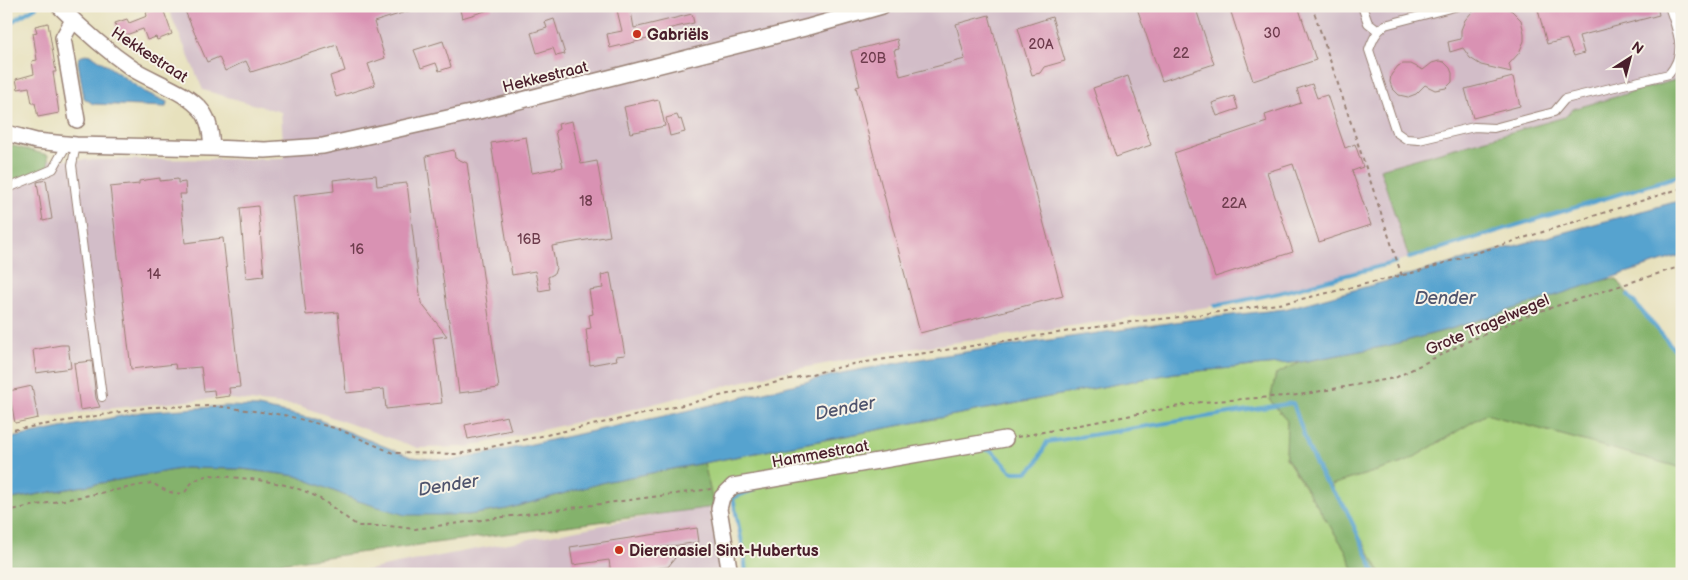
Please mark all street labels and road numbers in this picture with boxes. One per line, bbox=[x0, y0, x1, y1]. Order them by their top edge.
street label: Hekkestraat bbox=[107, 23, 191, 87]
street label: Hekkestraat bbox=[501, 58, 590, 97]
street label: Grote Tragelwegel bbox=[1423, 291, 1552, 360]
street label: Hammestraat bbox=[770, 437, 870, 472]

